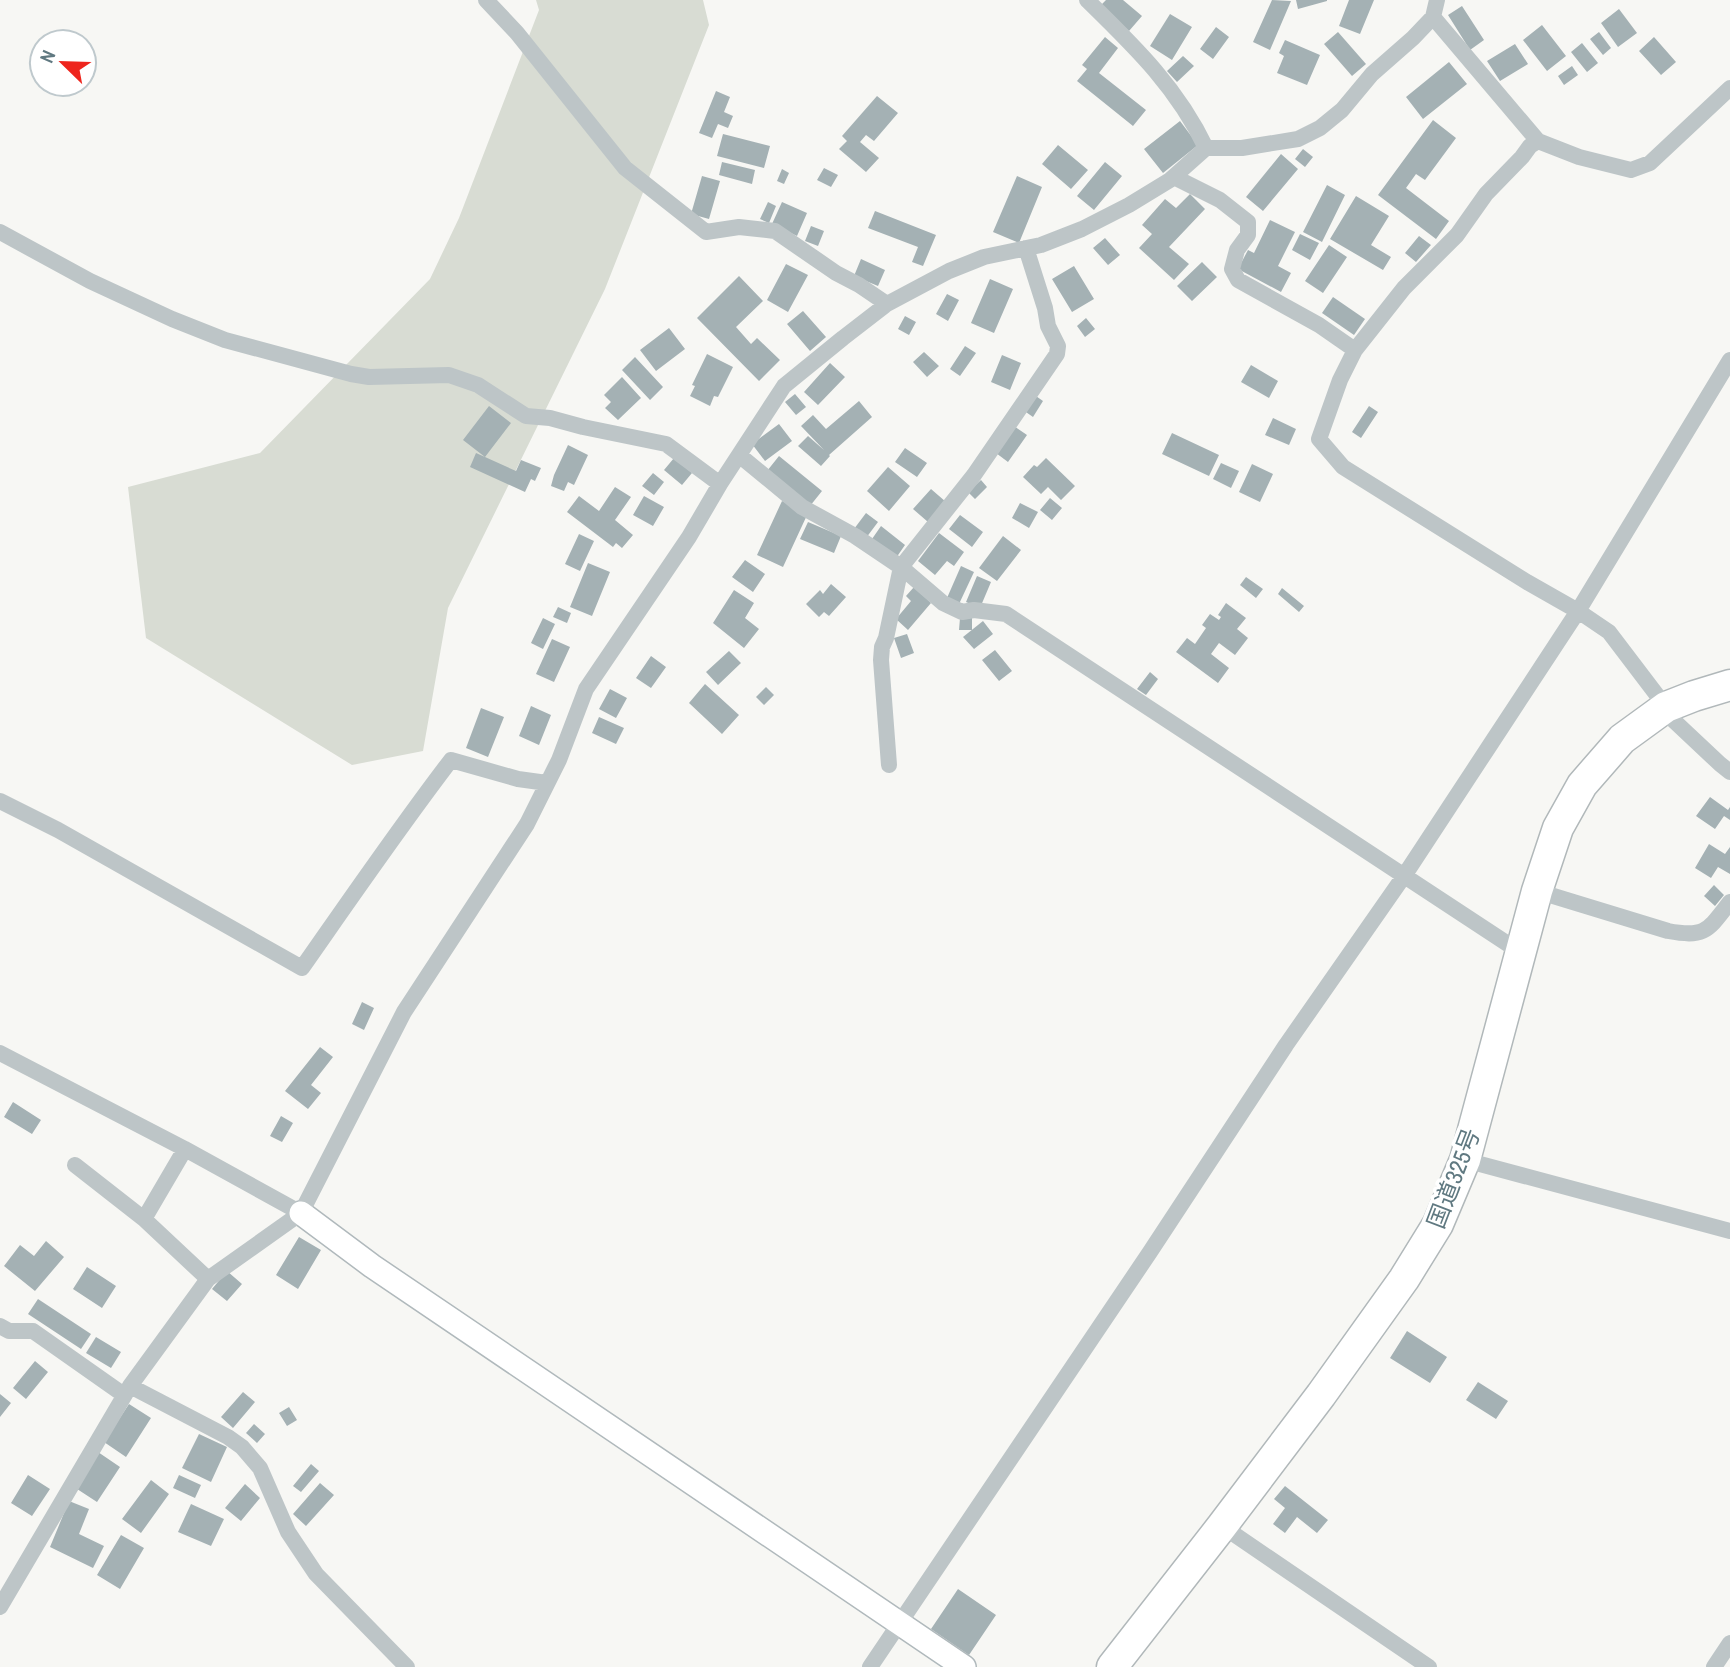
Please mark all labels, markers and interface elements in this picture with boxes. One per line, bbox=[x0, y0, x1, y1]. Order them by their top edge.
north arrow bbox=[28, 28, 98, 98]
text: N bbox=[33, 46, 62, 67]
street label: 国道325号 bbox=[1419, 1123, 1487, 1233]

